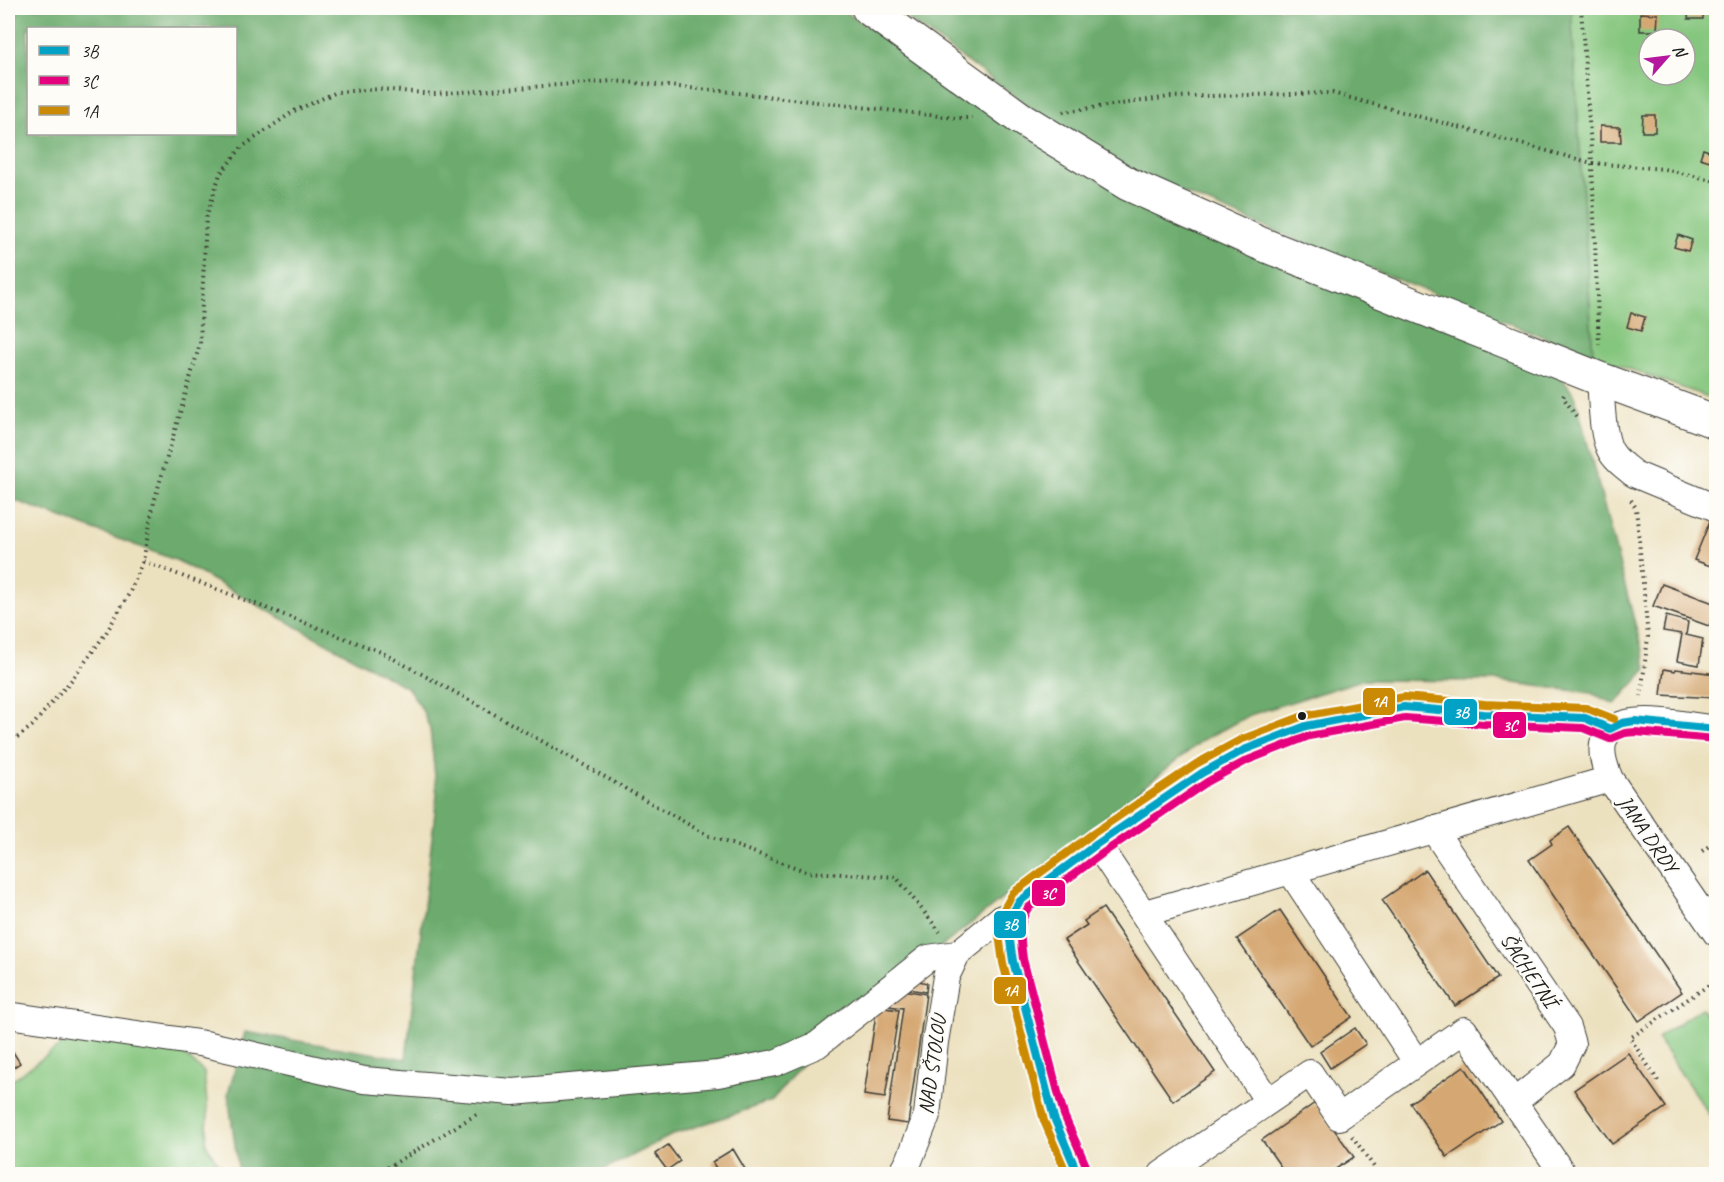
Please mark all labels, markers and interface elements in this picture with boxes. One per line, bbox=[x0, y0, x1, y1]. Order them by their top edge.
legend bbox=[27, 27, 237, 135]
north arrow bbox=[1637, 27, 1697, 87]
text: 3B bbox=[81, 40, 100, 62]
text: N bbox=[1668, 41, 1692, 62]
text: 3C bbox=[81, 70, 100, 92]
text: 1A bbox=[81, 100, 99, 122]
line badge: 1A bbox=[1362, 687, 1396, 716]
text: 1A bbox=[1371, 692, 1389, 712]
line badge: 3B bbox=[1443, 698, 1478, 726]
text: 3B bbox=[1453, 703, 1470, 723]
unlabelled marker bbox=[1296, 710, 1308, 722]
line badge: 3C bbox=[1492, 711, 1527, 739]
text: 3C bbox=[1503, 716, 1520, 736]
street label: JANA DRDY bbox=[1611, 789, 1686, 881]
line badge: 3C bbox=[1031, 879, 1066, 907]
text: 3C bbox=[1041, 884, 1058, 904]
line badge: 3B bbox=[993, 910, 1027, 939]
text: 3B bbox=[1002, 915, 1019, 935]
street label: ŠACHETNÍ bbox=[1495, 928, 1566, 1016]
line badge: 1A bbox=[993, 976, 1027, 1005]
text: 1A bbox=[1002, 981, 1020, 1001]
street label: NAD ŠTOLOU bbox=[912, 1011, 952, 1116]

